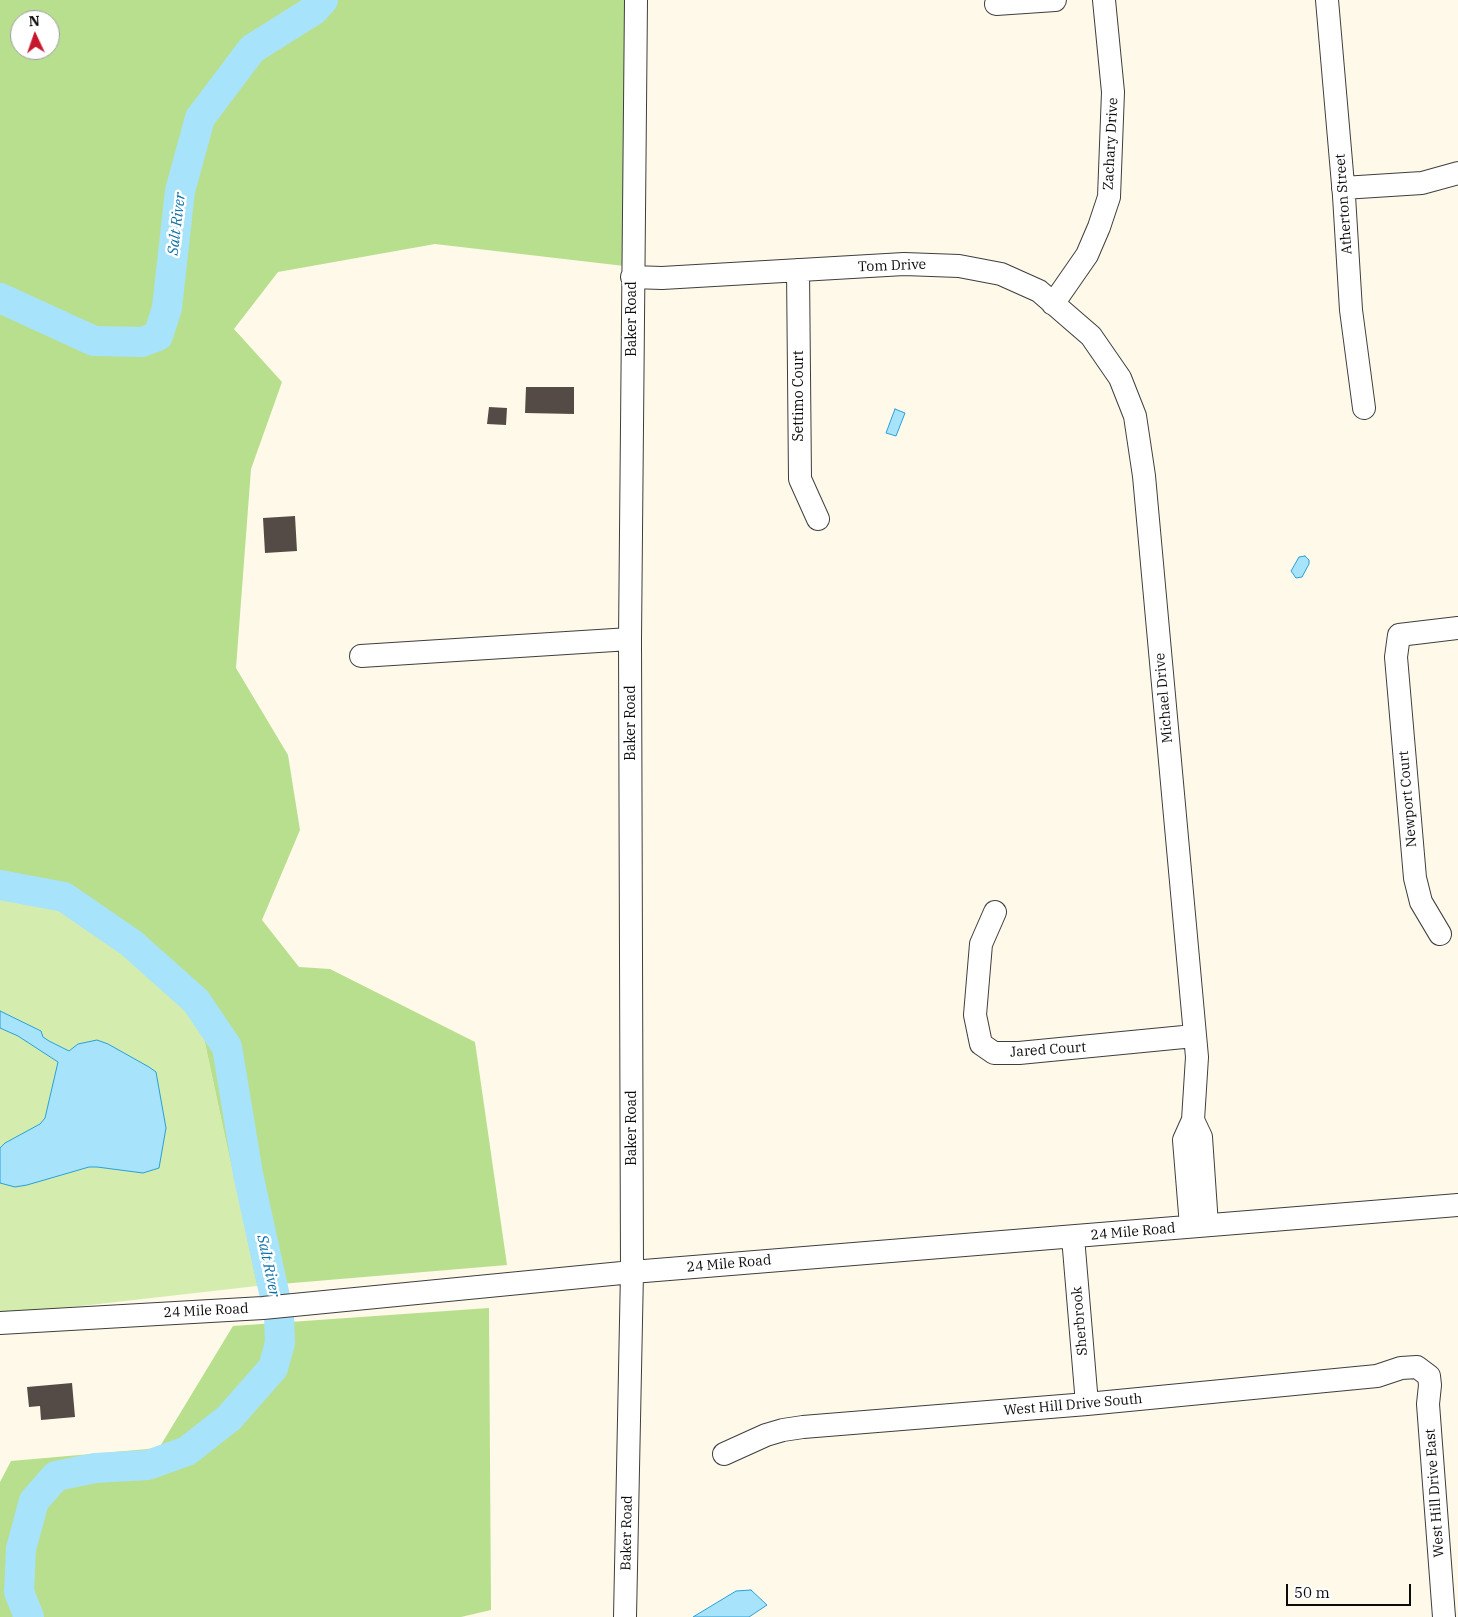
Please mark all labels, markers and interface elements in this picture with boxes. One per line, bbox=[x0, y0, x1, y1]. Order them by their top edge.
north arrow bbox=[10, 10, 60, 60]
text: N bbox=[28, 12, 40, 30]
street label: Zachary Drive bbox=[1100, 97, 1122, 191]
street label: Atherton Street bbox=[1332, 153, 1356, 255]
water label: Salt River bbox=[164, 192, 190, 256]
street label: Tom Drive bbox=[858, 256, 926, 276]
street label: Baker Road bbox=[624, 281, 640, 357]
street label: Settimo Court bbox=[791, 350, 807, 442]
street label: Michael Drive bbox=[1152, 652, 1176, 744]
street label: Baker Road bbox=[623, 685, 639, 761]
street label: Newport Court bbox=[1395, 750, 1421, 848]
street label: Jared Court bbox=[1009, 1039, 1087, 1061]
street label: Baker Road bbox=[624, 1090, 640, 1166]
street label: 24 Mile Road bbox=[1090, 1220, 1176, 1244]
water label: Salt River bbox=[253, 1233, 283, 1299]
street label: 24 Mile Road bbox=[686, 1252, 772, 1276]
street label: Sherbrook bbox=[1069, 1286, 1091, 1356]
street label: 24 Mile Road bbox=[163, 1300, 249, 1322]
street label: West Hill Drive South bbox=[1003, 1391, 1143, 1419]
street label: West Hill Drive East bbox=[1422, 1428, 1448, 1558]
street label: Baker Road bbox=[618, 1495, 636, 1571]
scale bar bbox=[1288, 1574, 1413, 1606]
text: 50 m bbox=[1294, 1583, 1330, 1602]

